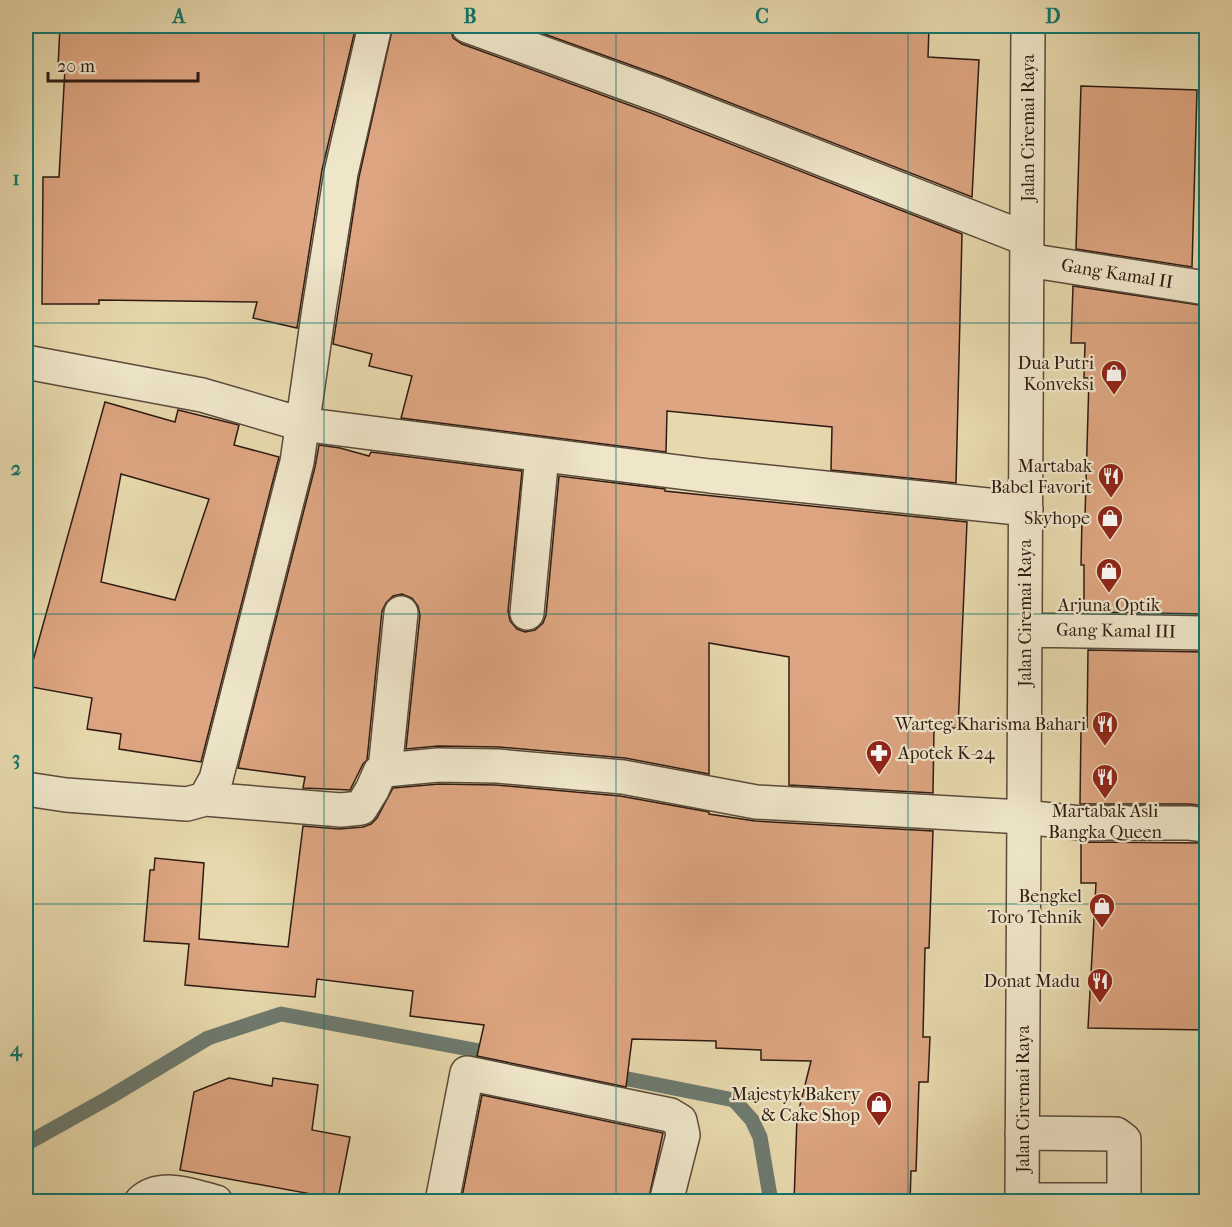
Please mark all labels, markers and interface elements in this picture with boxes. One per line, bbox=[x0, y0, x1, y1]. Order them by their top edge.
text: A bbox=[171, 5, 187, 28]
text: B bbox=[463, 5, 477, 28]
text: C bbox=[755, 5, 769, 28]
text: D bbox=[1045, 5, 1061, 28]
scale bar bbox=[48, 45, 198, 83]
street label: Jalan Ciremai Raya bbox=[1018, 54, 1039, 204]
text: 20 m bbox=[57, 56, 95, 77]
text: 1 bbox=[12, 167, 20, 190]
street label: Gang Kamal II bbox=[1060, 255, 1174, 293]
place label: Dua Putri Konveksi bbox=[1018, 353, 1095, 395]
shop icon: Dua Putri Konveksi bbox=[1099, 358, 1129, 396]
place label: Martabak Babel Favorit bbox=[990, 456, 1093, 498]
text: 2 bbox=[11, 457, 21, 480]
restaurant icon: Martabak Babel Favorit bbox=[1096, 461, 1126, 499]
shop icon: Skyhope bbox=[1095, 503, 1125, 541]
place label: Skyhope bbox=[1024, 508, 1090, 529]
street label: Jalan Ciremai Raya bbox=[1015, 539, 1036, 689]
shop icon: Arjuna Optik bbox=[1094, 556, 1124, 594]
place label: Arjuna Optik bbox=[1057, 595, 1161, 616]
street label: Gang Kamal III bbox=[1056, 619, 1176, 643]
restaurant icon: Warteg Kharisma Bahari bbox=[1090, 709, 1120, 747]
place label: Warteg Kharisma Bahari bbox=[894, 714, 1087, 735]
pharmacy icon: Apotek K-24 bbox=[864, 738, 894, 776]
place label: Apotek K-24 bbox=[897, 743, 995, 764]
text: 3 bbox=[12, 747, 20, 770]
restaurant icon: Martabak Asli Bangka Queen bbox=[1090, 762, 1120, 800]
place label: Martabak Asli Bangka Queen bbox=[1048, 801, 1162, 843]
place label: Bengkel Toro Tehnik bbox=[987, 886, 1083, 928]
shop icon: Bengkel Toro Tehnik bbox=[1087, 891, 1117, 929]
restaurant icon: Donat Madu bbox=[1085, 966, 1115, 1004]
place label: Donat Madu bbox=[983, 971, 1080, 992]
street label: Jalan Ciremai Raya bbox=[1013, 1025, 1034, 1175]
text: 4 bbox=[9, 1038, 23, 1062]
place label: Majestyk Bakery & Cake Shop bbox=[731, 1084, 861, 1126]
shop icon: Majestyk Bakery & Cake Shop bbox=[864, 1089, 894, 1127]

